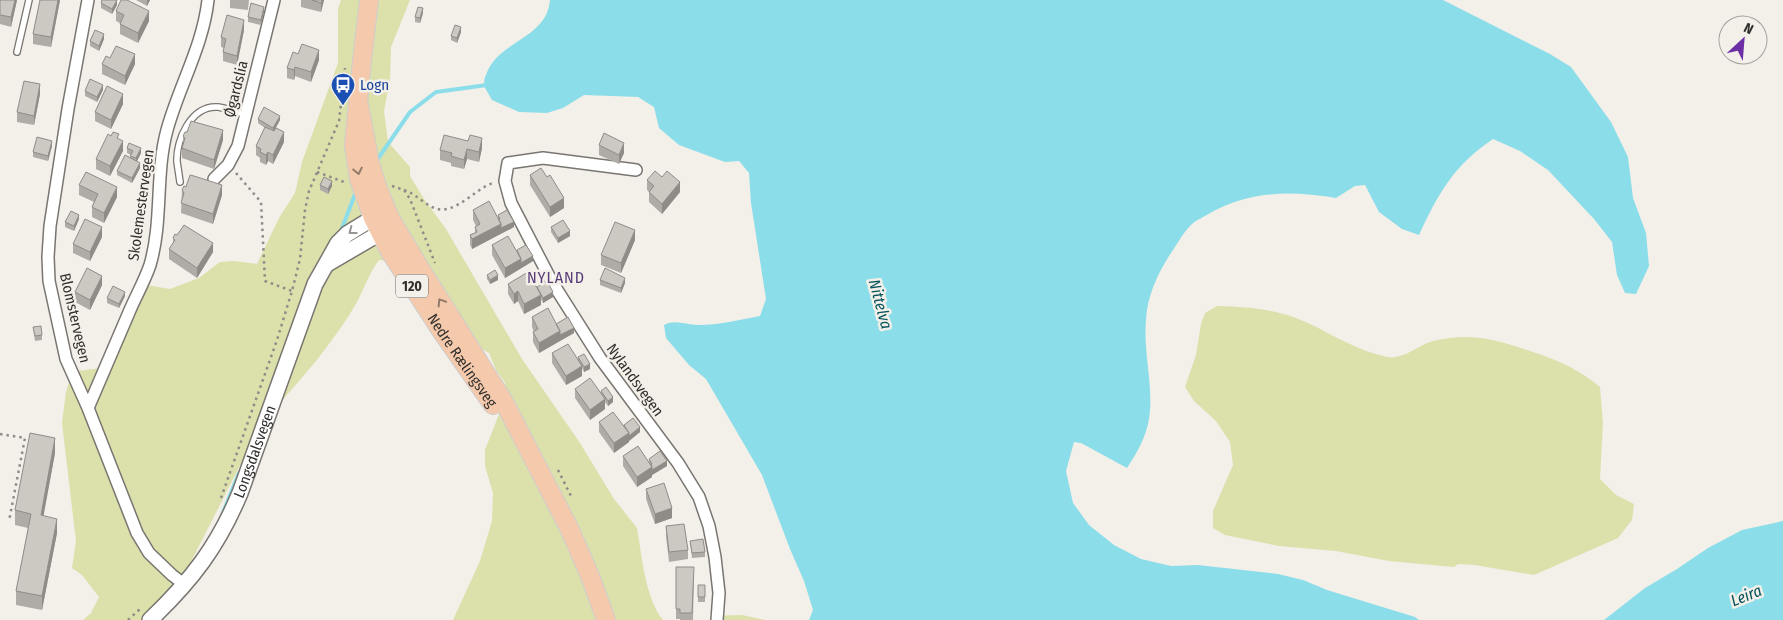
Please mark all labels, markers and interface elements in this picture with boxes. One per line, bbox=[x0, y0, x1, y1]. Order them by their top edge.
north arrow bbox=[1718, 15, 1768, 65]
text: N bbox=[1741, 19, 1756, 38]
street label: Øgardslia bbox=[220, 59, 252, 119]
bus stop icon: Logn bbox=[330, 72, 356, 106]
place label: Logn bbox=[360, 76, 389, 94]
street label: Skolemestervegen bbox=[124, 148, 158, 262]
one-way arrow bbox=[352, 167, 362, 176]
one-way arrow bbox=[348, 225, 358, 234]
district label: NYLAND bbox=[527, 268, 585, 287]
street label: Blomstervegen bbox=[56, 271, 94, 365]
road number: 120 bbox=[396, 274, 428, 298]
water label: Nittelva bbox=[865, 277, 896, 331]
one-way arrow bbox=[437, 298, 447, 307]
street label: Nedre Rælingsveg bbox=[424, 310, 501, 411]
street label: Nylandsvegen bbox=[603, 340, 667, 420]
street label: Longsdalsvegen bbox=[230, 403, 280, 501]
water label: Leira bbox=[1728, 581, 1764, 610]

